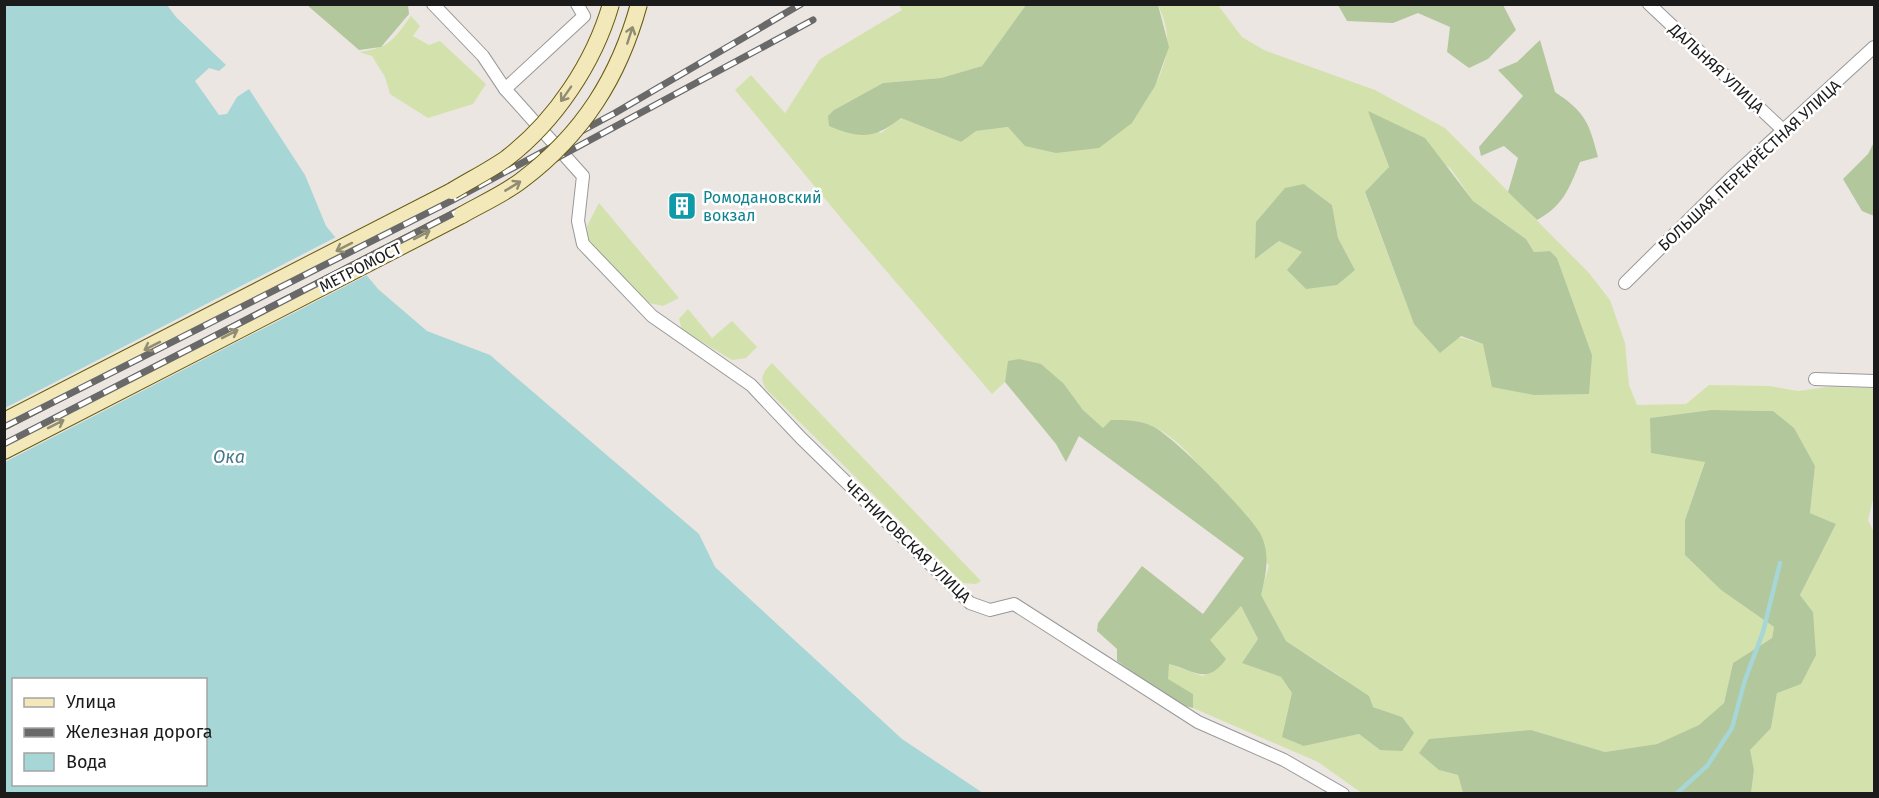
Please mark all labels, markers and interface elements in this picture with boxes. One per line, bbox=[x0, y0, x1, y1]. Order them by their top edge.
street label: ДАЛЬНЯЯ УЛИЦА bbox=[1665, 19, 1769, 118]
one-way arrow bbox=[626, 26, 637, 45]
street label: БОЛЬШАЯ ПЕРЕКРЁСТНАЯ УЛИЦА bbox=[1654, 75, 1845, 255]
one-way arrow bbox=[560, 86, 573, 102]
one-way arrow bbox=[504, 179, 521, 191]
place label: Ромодановский вокзал bbox=[703, 188, 822, 225]
building icon: Ромодановский вокзал bbox=[666, 190, 698, 222]
one-way arrow bbox=[412, 229, 430, 241]
street label: МЕТРОМОСТ bbox=[316, 238, 405, 296]
one-way arrow bbox=[336, 241, 353, 253]
one-way arrow bbox=[220, 328, 238, 340]
one-way arrow bbox=[143, 340, 161, 352]
one-way arrow bbox=[47, 418, 65, 429]
water label: Ока bbox=[213, 446, 245, 468]
street label: ЧЕРНИГОВСКАЯ УЛИЦА bbox=[840, 476, 975, 607]
legend bbox=[12, 678, 207, 786]
text: Улица bbox=[66, 691, 116, 713]
text: Железная дорога bbox=[66, 721, 213, 743]
text: Вода bbox=[66, 751, 107, 773]

